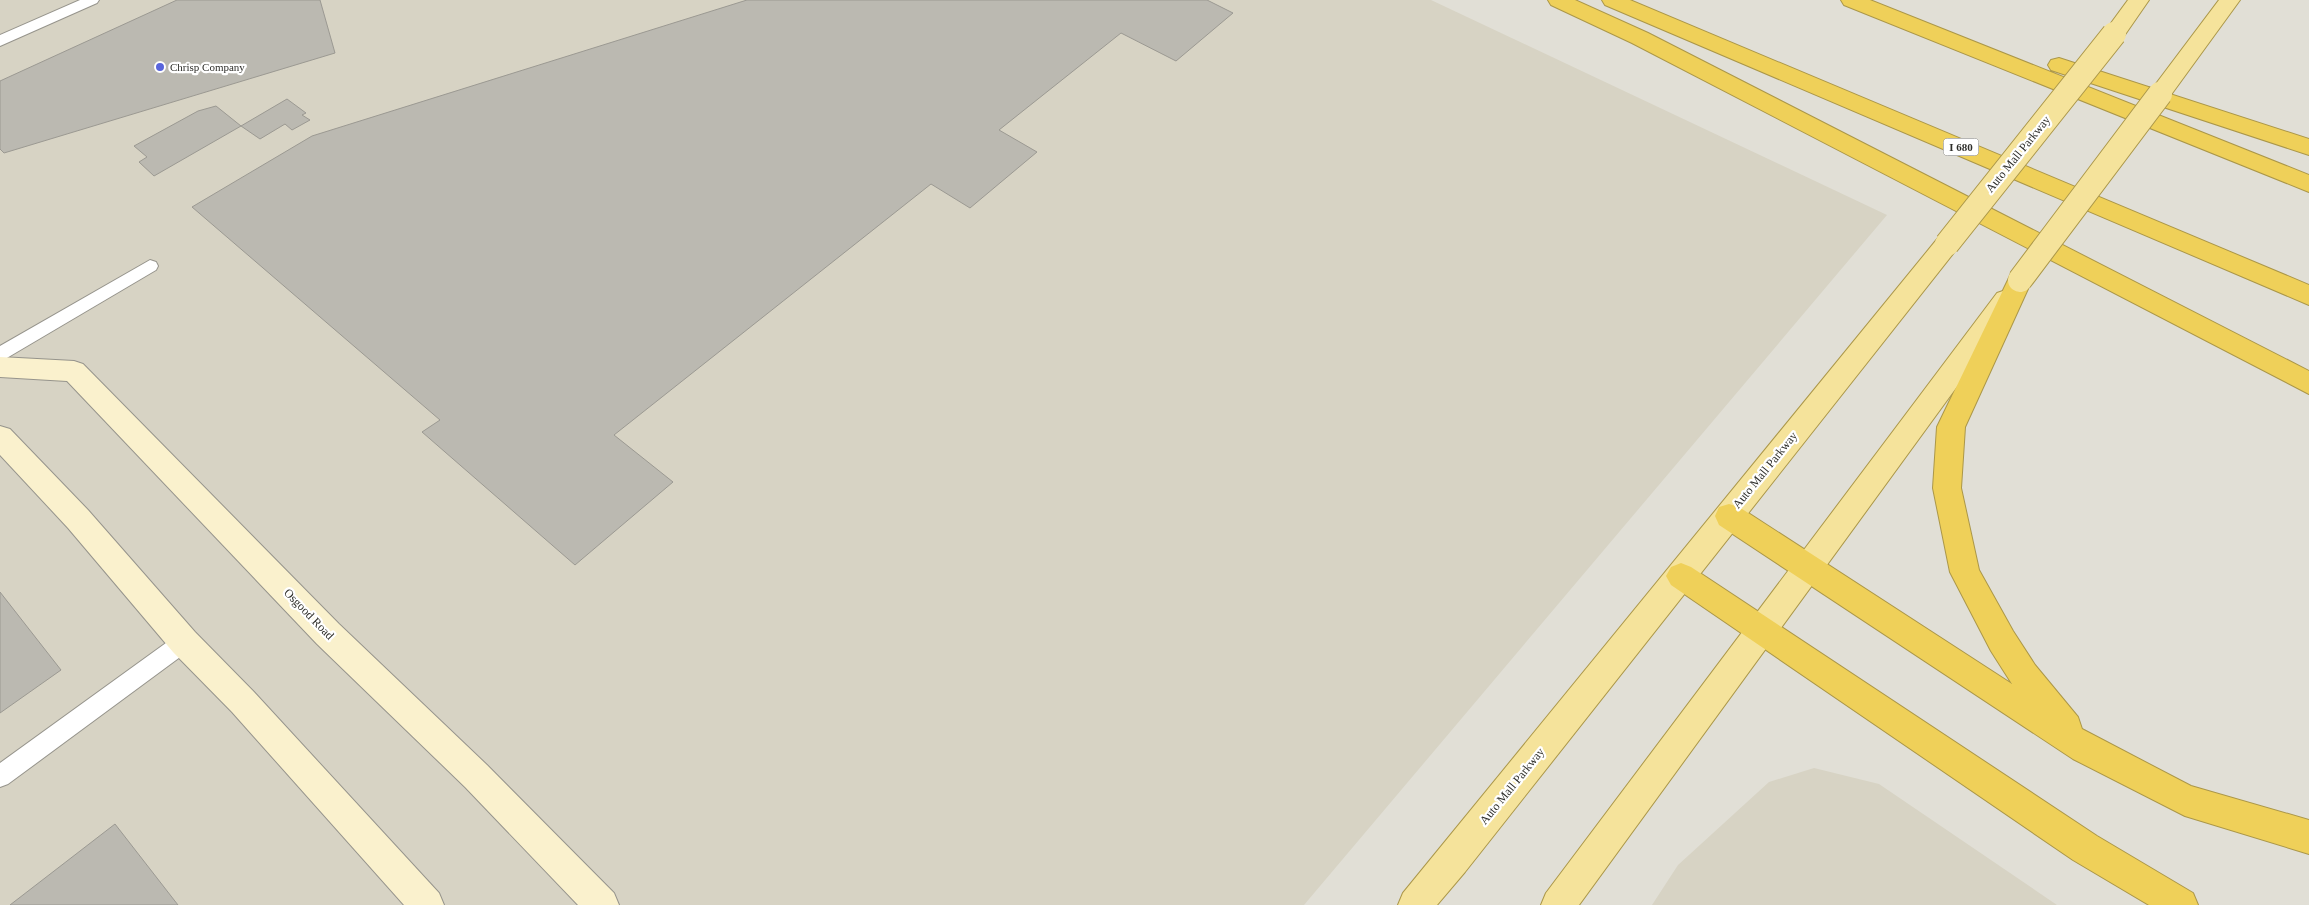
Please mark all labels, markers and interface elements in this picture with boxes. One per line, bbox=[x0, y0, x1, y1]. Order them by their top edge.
marker: Chrisp Company bbox=[154, 61, 166, 73]
place label: Chrisp Company bbox=[170, 61, 245, 73]
street label: Auto Mall Parkway bbox=[1983, 113, 2053, 195]
road number: I 680 bbox=[1944, 138, 1978, 156]
street label: Auto Mall Parkway bbox=[1730, 429, 1800, 511]
street label: Osgood Road bbox=[281, 586, 337, 642]
street label: Auto Mall Parkway bbox=[1477, 745, 1547, 827]

